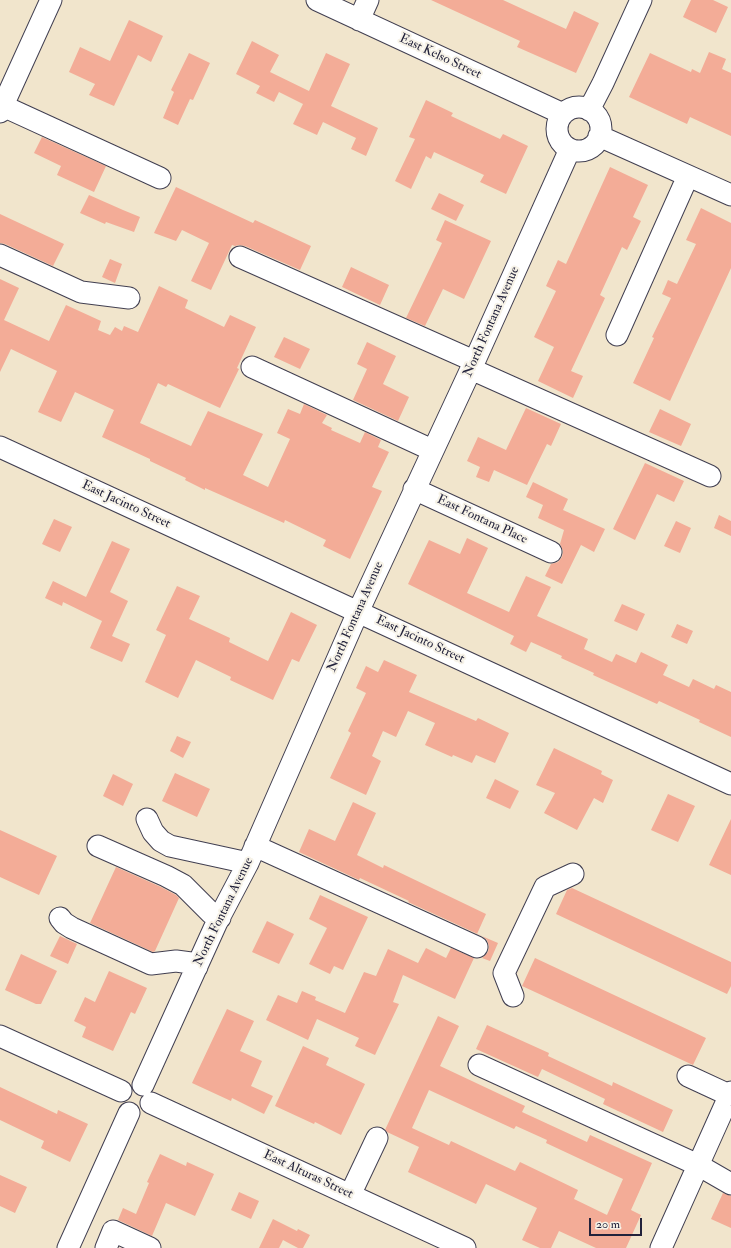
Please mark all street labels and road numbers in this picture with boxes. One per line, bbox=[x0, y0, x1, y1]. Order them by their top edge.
street label: East Kelso Street bbox=[397, 31, 483, 83]
street label: North Fontana Avenue bbox=[461, 265, 523, 379]
street label: East Jacinto Street bbox=[79, 478, 173, 532]
street label: East Fontana Place bbox=[434, 492, 530, 548]
street label: North Fontana Avenue bbox=[325, 560, 387, 674]
street label: East Jacinto Street bbox=[373, 613, 467, 667]
street label: North Fontana Avenue bbox=[191, 855, 257, 969]
street label: East Alturas Street bbox=[261, 1147, 355, 1203]

